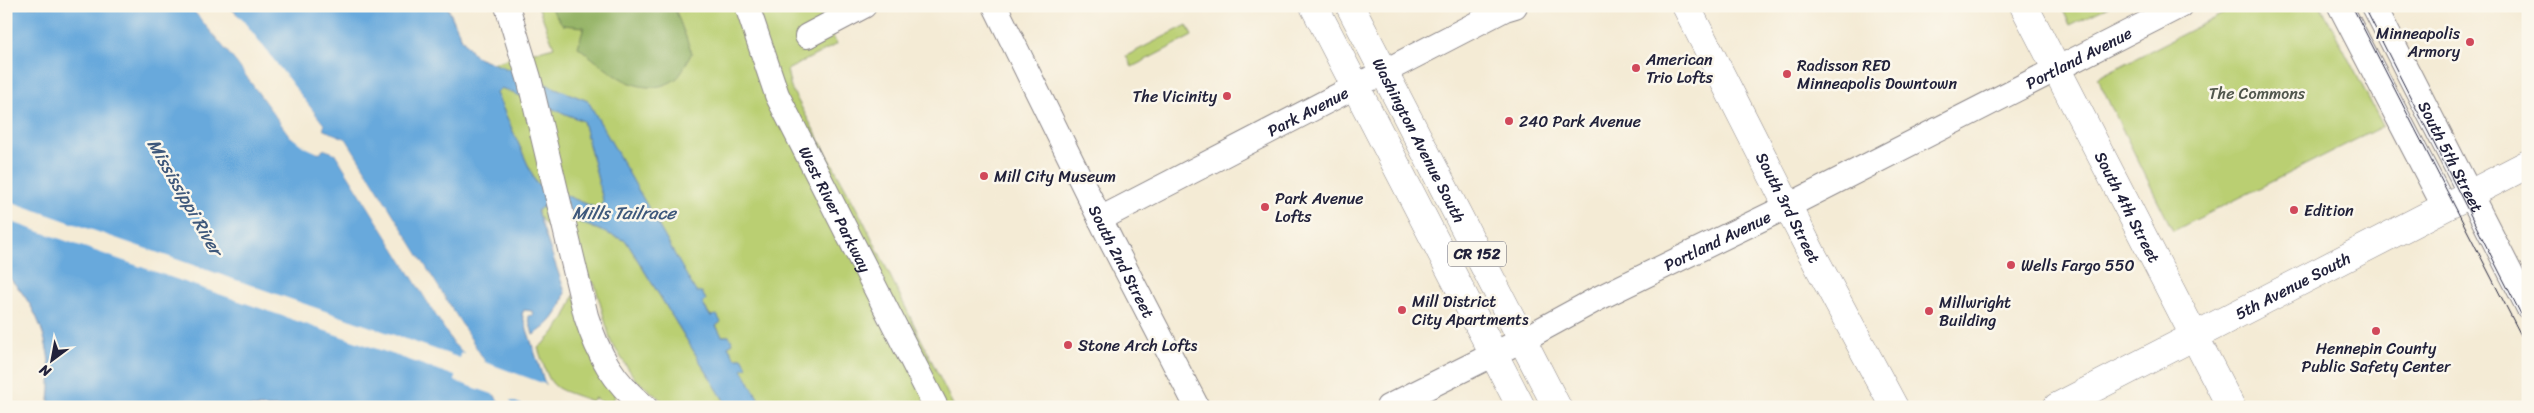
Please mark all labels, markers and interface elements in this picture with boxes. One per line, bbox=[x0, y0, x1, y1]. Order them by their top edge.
street label: Portland Avenue bbox=[2020, 18, 2137, 97]
place label: Minneapolis Armory bbox=[2376, 19, 2461, 66]
marker: Minneapolis Armory bbox=[2464, 36, 2476, 48]
place label: American Trio Lofts bbox=[1645, 45, 1714, 92]
place label: Radisson RED Minneapolis Downtown bbox=[1797, 51, 1957, 98]
street label: Washington Avenue South bbox=[1364, 52, 1474, 228]
marker: American Trio Lofts bbox=[1630, 62, 1642, 74]
marker: Radisson RED Minneapolis Downtown bbox=[1781, 68, 1793, 80]
street label: Park Avenue bbox=[1262, 78, 1354, 145]
park label: The Commons bbox=[2209, 79, 2306, 108]
place label: The Vicinity bbox=[1133, 82, 1218, 111]
marker: The Vicinity bbox=[1221, 90, 1233, 102]
street label: South 5th Street bbox=[2410, 95, 2492, 217]
place label: 240 Park Avenue bbox=[1519, 107, 1641, 136]
marker: 240 Park Avenue bbox=[1503, 115, 1515, 127]
water label: Mississippi River bbox=[138, 132, 233, 265]
street label: West River Parkway bbox=[791, 141, 880, 278]
street label: South 4th Street bbox=[2087, 146, 2169, 268]
street label: South 3rd Street bbox=[1748, 147, 1829, 268]
place label: Mill City Museum bbox=[994, 162, 1116, 191]
marker: Mill City Museum bbox=[978, 170, 990, 182]
place label: Park Avenue Lofts bbox=[1275, 184, 1364, 231]
place label: Edition bbox=[2304, 196, 2354, 225]
water label: Mills Tailrace bbox=[572, 197, 678, 229]
street label: South 2nd Street bbox=[1081, 200, 1163, 323]
marker: Park Avenue Lofts bbox=[1259, 201, 1271, 213]
street label: Portland Avenue bbox=[1659, 202, 1776, 279]
marker: Edition bbox=[2288, 204, 2300, 216]
road number: CR 152 bbox=[1448, 242, 1506, 266]
street label: 5th Avenue South bbox=[2230, 244, 2355, 327]
place label: Wells Fargo 550 bbox=[2021, 251, 2135, 280]
marker: Wells Fargo 550 bbox=[2005, 259, 2017, 271]
place label: Mill District City Apartments bbox=[1412, 287, 1529, 334]
place label: Millwright Building bbox=[1939, 288, 2011, 335]
marker: Mill District City Apartments bbox=[1396, 304, 1408, 316]
marker: Millwright Building bbox=[1923, 305, 1935, 317]
marker: Hennepin County Public Safety Center bbox=[2370, 325, 2382, 337]
place label: Stone Arch Lofts bbox=[1078, 331, 1198, 360]
place label: Hennepin County Public Safety Center bbox=[2301, 334, 2452, 381]
north arrow bbox=[28, 336, 78, 386]
marker: Stone Arch Lofts bbox=[1062, 339, 1074, 351]
text: N bbox=[34, 357, 57, 384]

